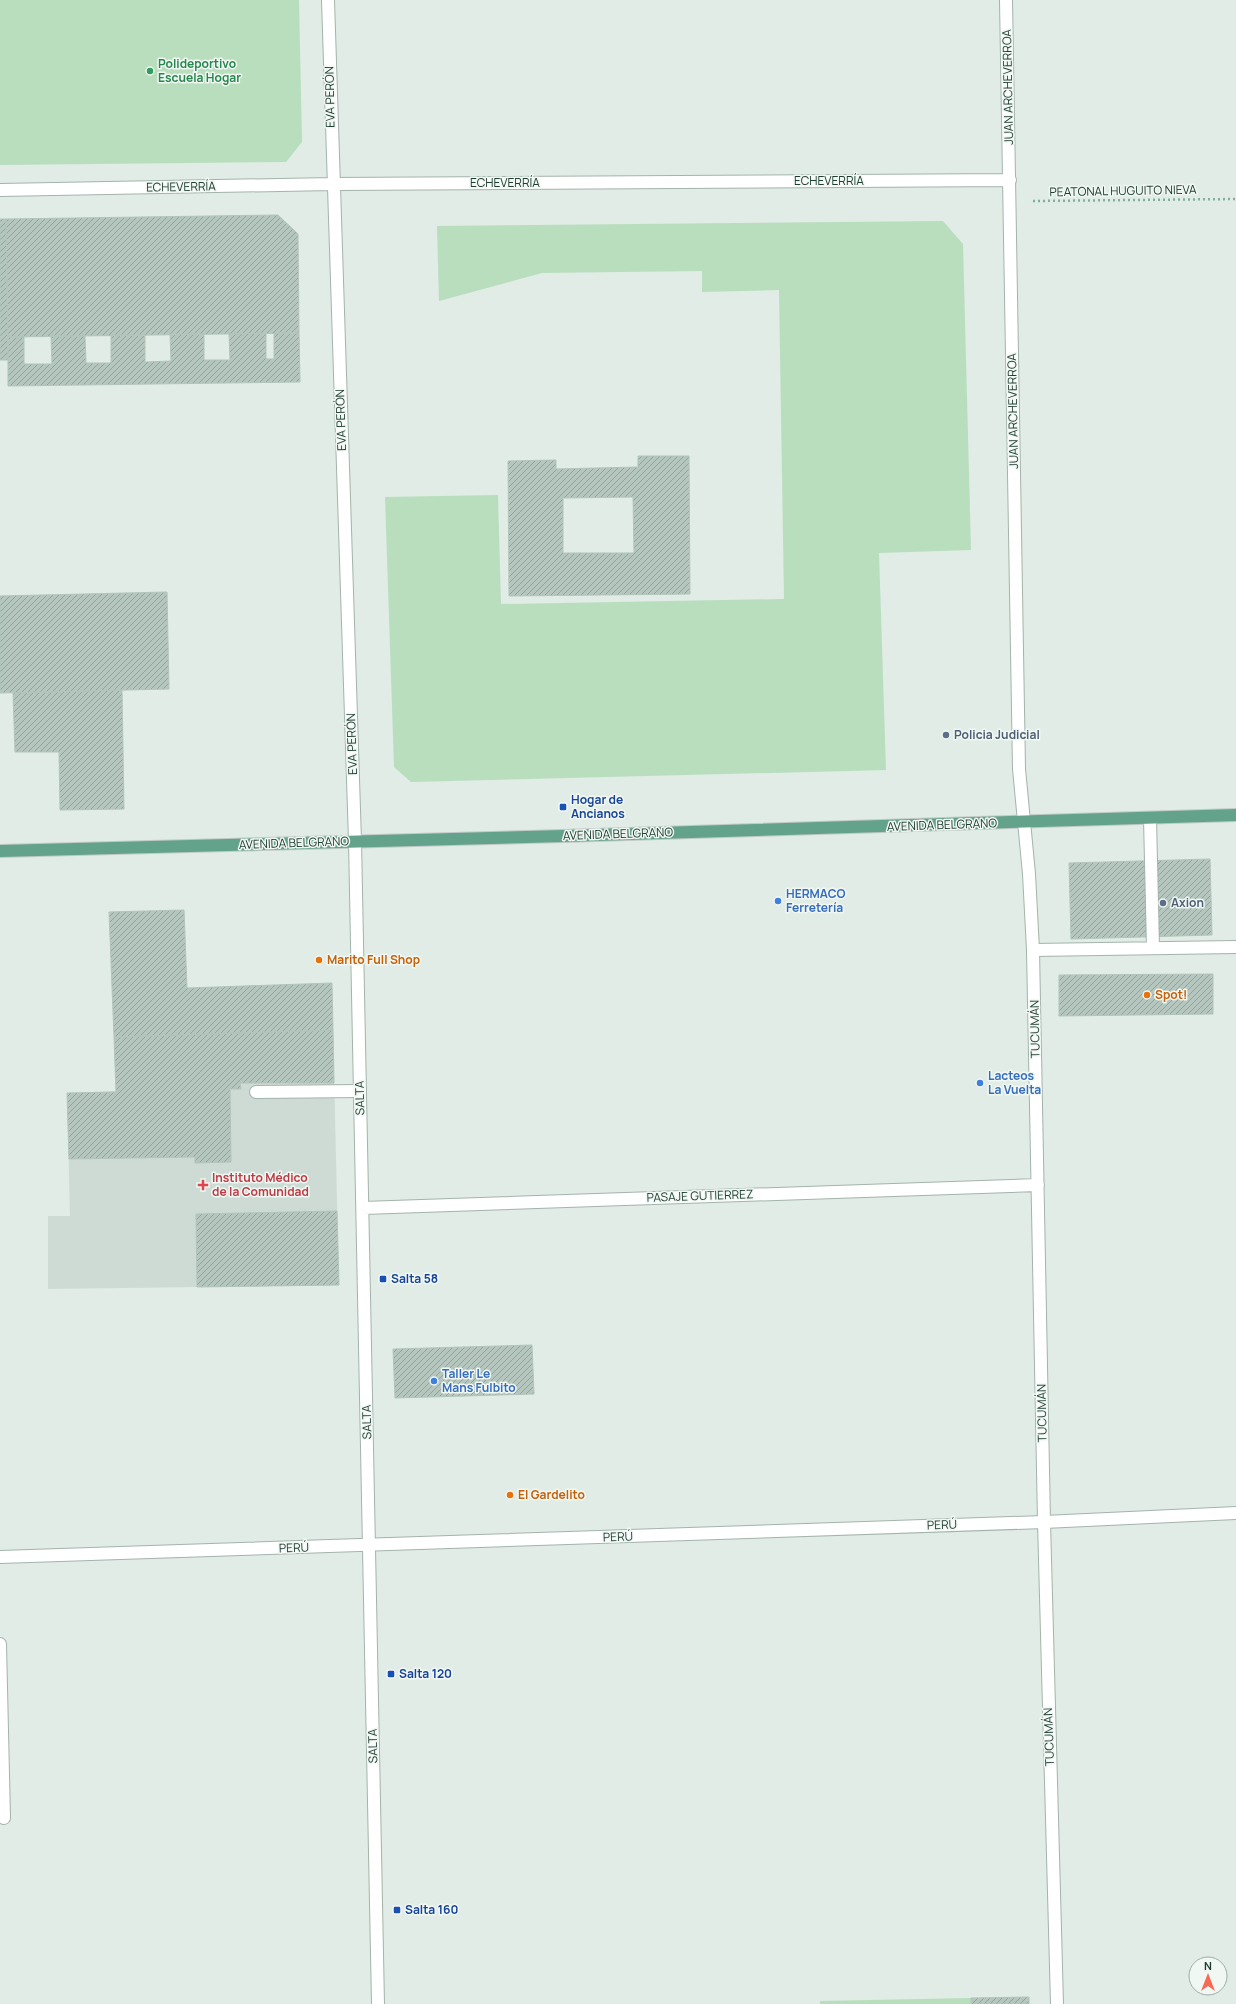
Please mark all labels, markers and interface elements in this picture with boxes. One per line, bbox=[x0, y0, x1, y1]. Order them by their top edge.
street label: JUAN ARCHEVERROA bbox=[998, 29, 1017, 145]
place label: Polideportivo Escuela Hogar bbox=[158, 55, 241, 86]
marker: Polideportivo Escuela Hogar bbox=[145, 66, 155, 76]
street label: EVA PERÓN bbox=[320, 66, 339, 128]
street label: ECHEVERRÍA bbox=[794, 172, 864, 189]
street label: ECHEVERRÍA bbox=[470, 174, 540, 191]
street label: ECHEVERRÍA bbox=[146, 177, 216, 196]
street label: PEATONAL HUGUITO NIEVA bbox=[1049, 181, 1197, 200]
street label: JUAN ARCHEVERROA bbox=[1003, 353, 1022, 469]
street label: EVA PERÓN bbox=[331, 389, 350, 451]
street label: EVA PERÓN bbox=[342, 713, 361, 775]
place label: Policia Judicial bbox=[954, 726, 1040, 743]
marker: Policia Judicial bbox=[941, 730, 951, 740]
place label: Hogar de Ancianos bbox=[571, 791, 625, 822]
marker: Hogar de Ancianos bbox=[558, 802, 568, 812]
street label: AVENIDA BELGRANO bbox=[887, 814, 998, 835]
street label: AVENIDA BELGRANO bbox=[563, 823, 674, 844]
street label: AVENIDA BELGRANO bbox=[239, 832, 350, 853]
place label: HERMACO Ferretería bbox=[786, 885, 846, 916]
place label: Axion bbox=[1171, 894, 1204, 911]
marker: HERMACO Ferretería bbox=[773, 896, 783, 906]
marker: Axion bbox=[1158, 898, 1168, 908]
place label: Marito Full Shop bbox=[327, 951, 420, 968]
marker: Marito Full Shop bbox=[314, 955, 324, 965]
place label: Spot! bbox=[1155, 986, 1187, 1003]
marker: Spot! bbox=[1142, 990, 1152, 1000]
street label: TUCUMÁN bbox=[1025, 1000, 1044, 1058]
place label: Lacteos La Vuelta bbox=[988, 1067, 1041, 1098]
marker: Lacteos La Vuelta bbox=[975, 1078, 985, 1088]
street label: SALTA bbox=[351, 1080, 368, 1115]
place label: Instituto Médico de la Comunidad bbox=[212, 1169, 309, 1200]
marker: Instituto Médico de la Comunidad bbox=[197, 1179, 209, 1191]
street label: PASAJE GUTIERREZ bbox=[646, 1185, 754, 1206]
place label: Salta 58 bbox=[391, 1270, 438, 1287]
marker: Salta 58 bbox=[378, 1274, 388, 1284]
place label: Taller Le Mans Fulbito bbox=[442, 1365, 516, 1396]
marker: Taller Le Mans Fulbito bbox=[429, 1376, 439, 1386]
street label: TUCUMÁN bbox=[1032, 1384, 1051, 1442]
street label: SALTA bbox=[358, 1404, 375, 1439]
place label: El Gardelito bbox=[518, 1486, 585, 1503]
marker: El Gardelito bbox=[505, 1490, 515, 1500]
street label: PERÚ bbox=[927, 1515, 957, 1534]
street label: PERÚ bbox=[603, 1527, 633, 1546]
street label: PERÚ bbox=[279, 1538, 309, 1557]
place label: Salta 120 bbox=[399, 1665, 452, 1682]
marker: Salta 120 bbox=[386, 1669, 396, 1679]
street label: TUCUMÁN bbox=[1039, 1707, 1058, 1767]
street label: SALTA bbox=[364, 1728, 381, 1763]
place label: Salta 160 bbox=[405, 1901, 458, 1918]
marker: Salta 160 bbox=[392, 1905, 402, 1915]
north arrow bbox=[1188, 1956, 1228, 1996]
text: N bbox=[1204, 1958, 1212, 1973]

